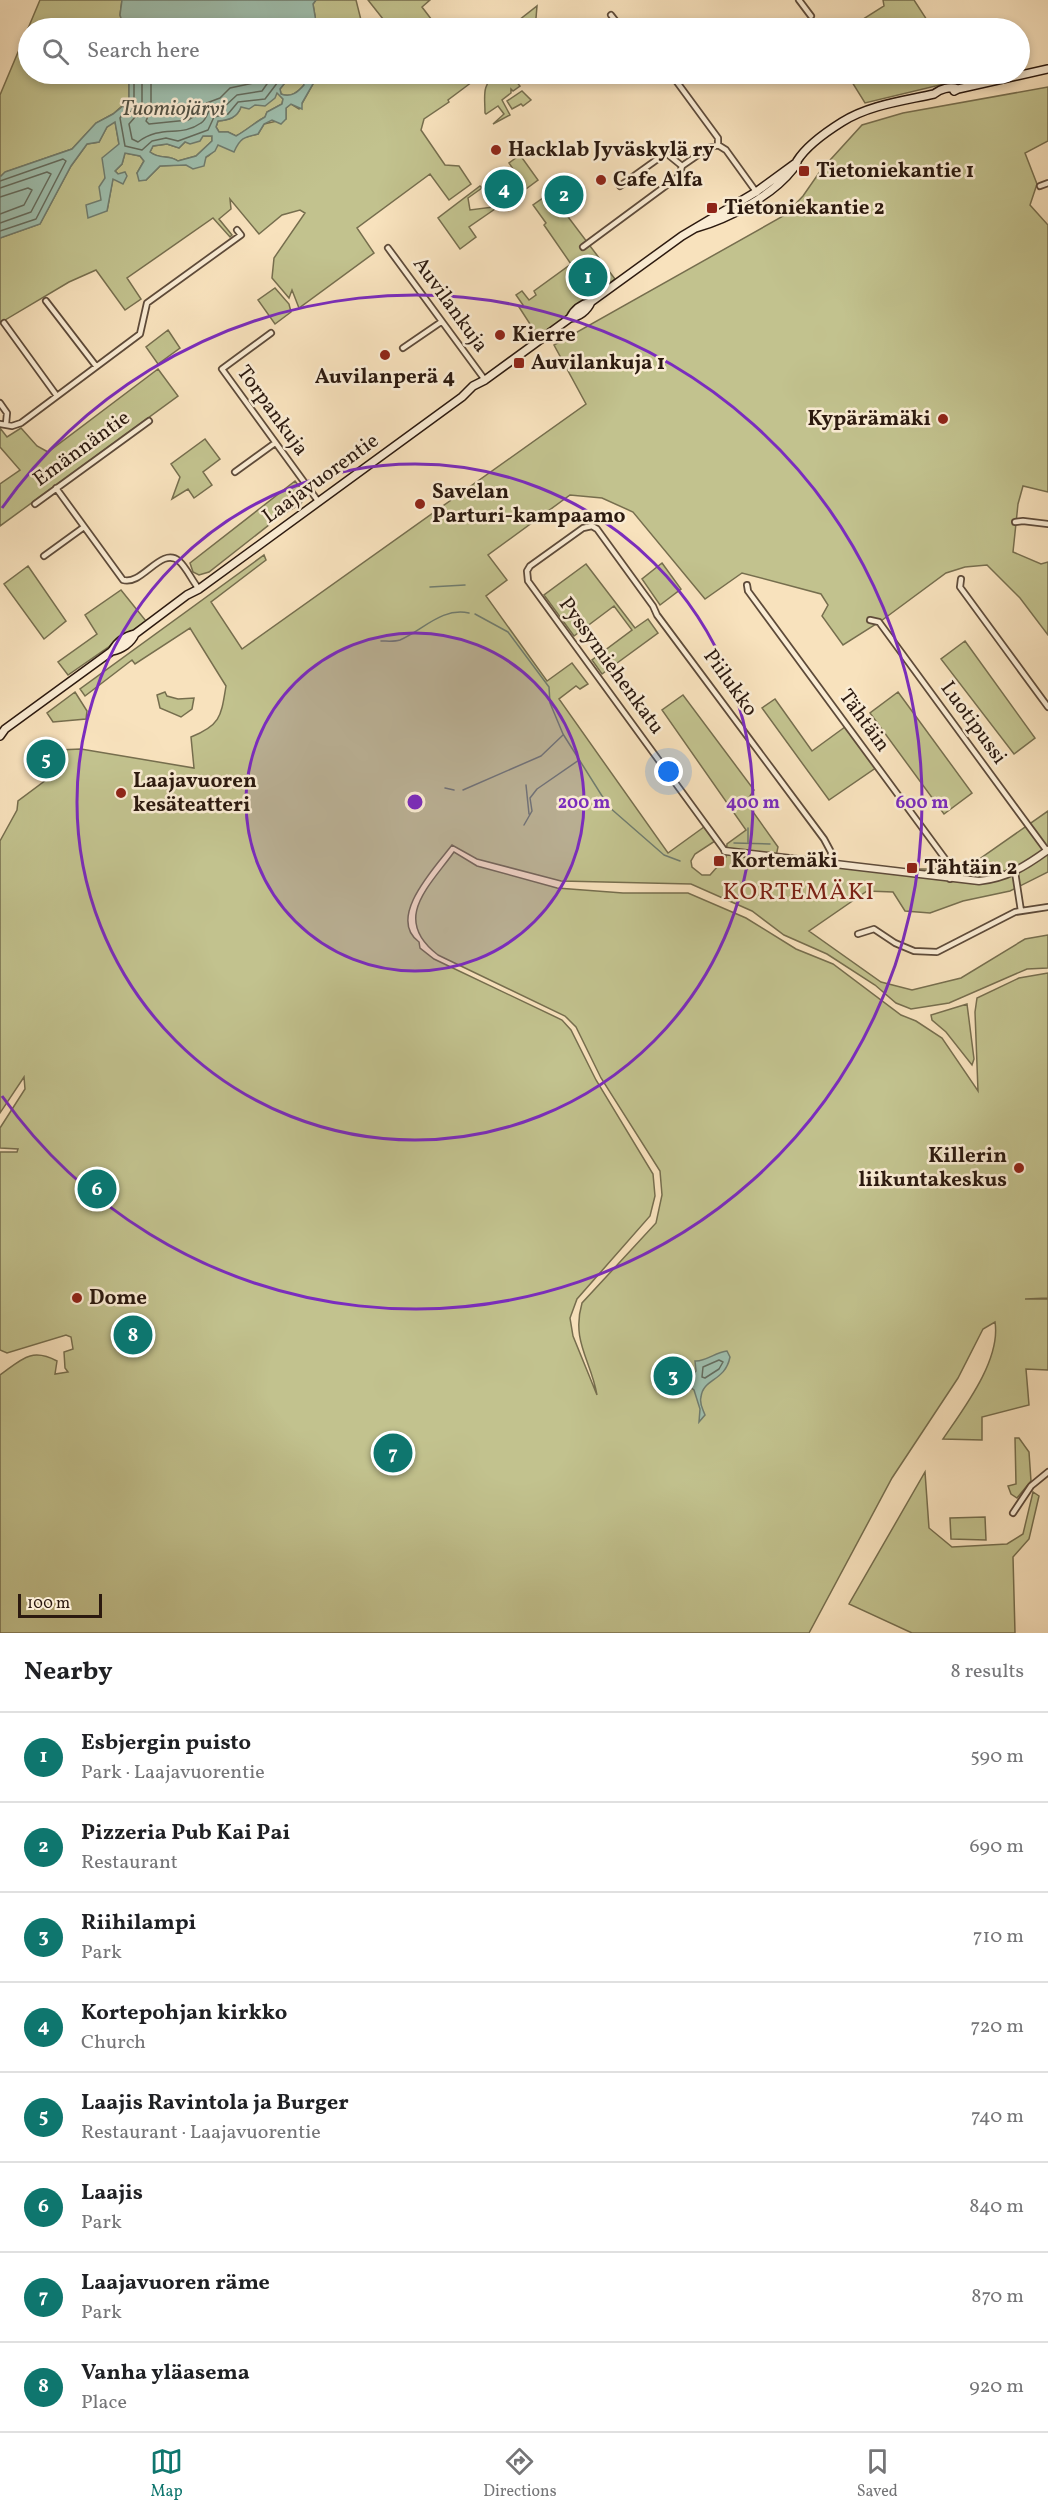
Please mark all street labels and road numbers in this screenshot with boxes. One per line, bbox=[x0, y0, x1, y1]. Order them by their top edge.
street label: Auvilankuja bbox=[405, 251, 495, 359]
street label: Torpankuja bbox=[229, 360, 315, 462]
street label: Emännäntie bbox=[28, 404, 136, 494]
street label: Laajavuorentie bbox=[257, 427, 385, 531]
street label: Pyssymiehenkatu bbox=[551, 591, 671, 741]
street label: Piilukko bbox=[696, 643, 764, 723]
street label: Luotipussi bbox=[933, 675, 1013, 771]
street label: Tähtäin bbox=[831, 684, 897, 758]

